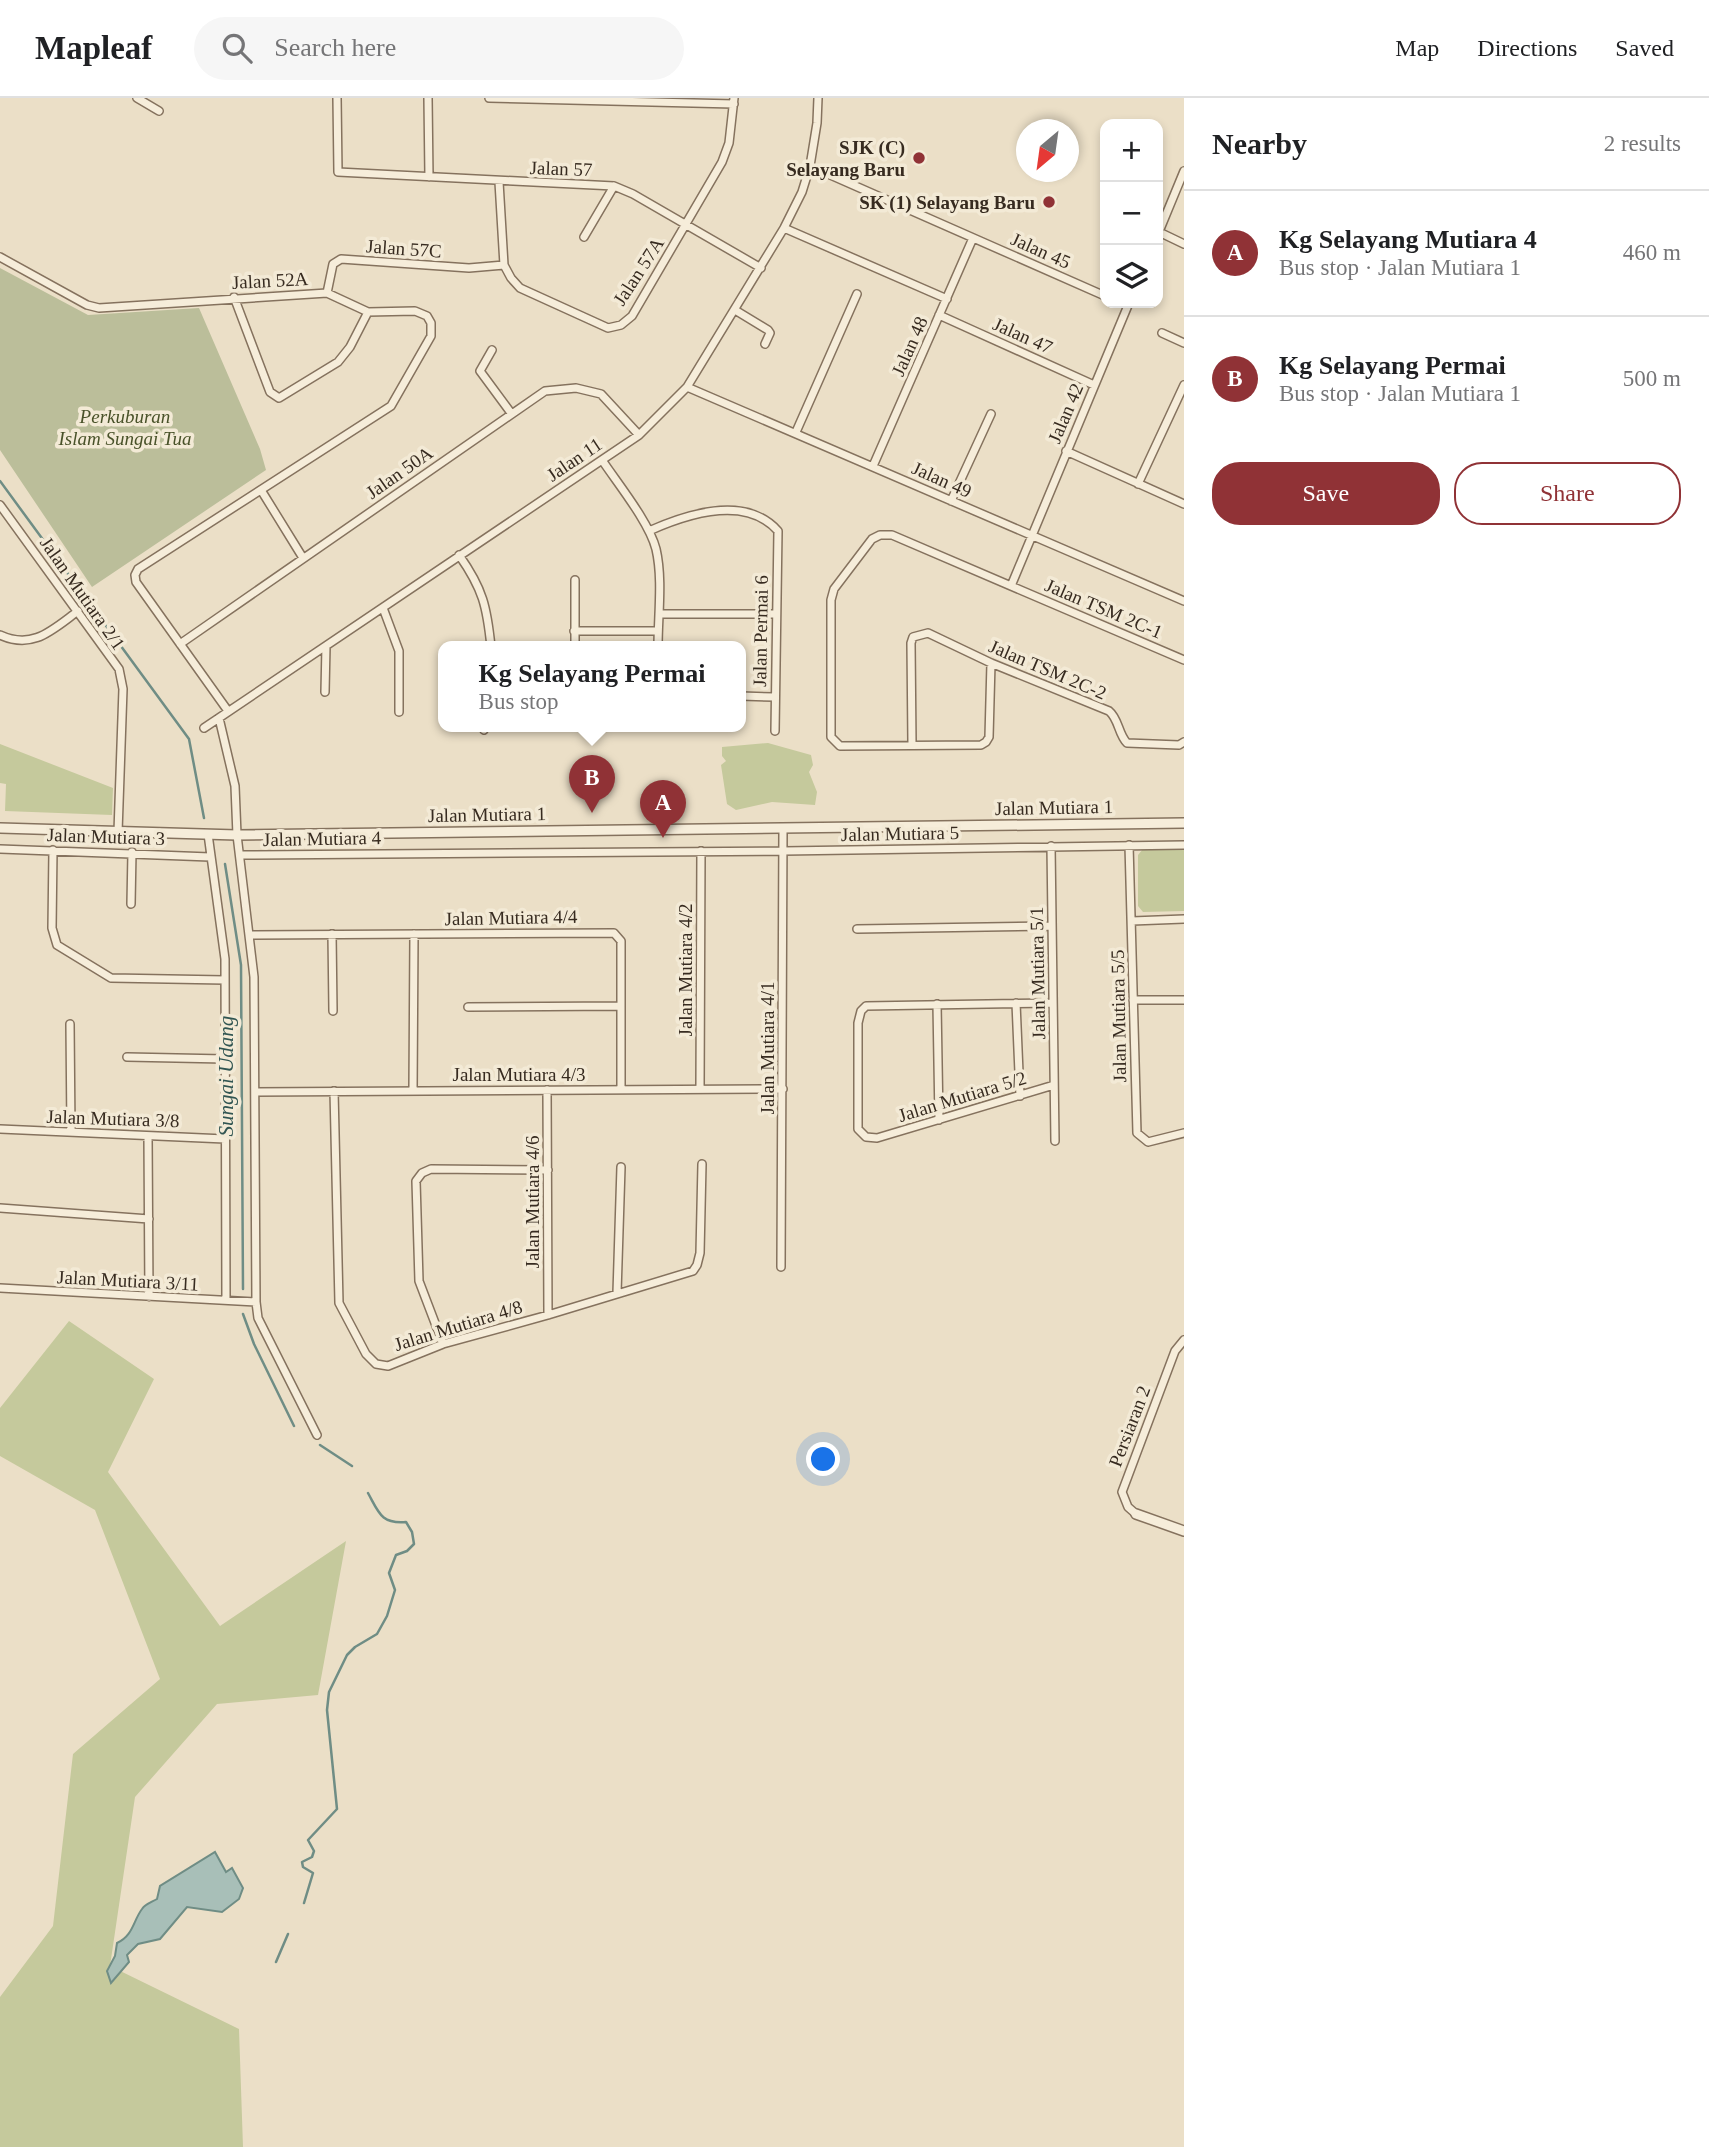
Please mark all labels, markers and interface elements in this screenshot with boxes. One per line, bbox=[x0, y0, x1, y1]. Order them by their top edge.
search box bbox=[194, 17, 684, 80]
icon: search bbox=[218, 29, 256, 67]
text: Mapleaf bbox=[35, 30, 152, 66]
text: Search here bbox=[274, 33, 396, 62]
text: Map bbox=[1395, 35, 1439, 61]
text: Directions bbox=[1477, 35, 1577, 61]
text: Saved bbox=[1615, 35, 1674, 61]
north arrow bbox=[1016, 119, 1079, 182]
map controls bbox=[1100, 119, 1163, 308]
button: + bbox=[1100, 119, 1163, 182]
text: Nearby bbox=[1212, 127, 1307, 160]
text: 2 results bbox=[1604, 131, 1681, 156]
place label: SJK (C) Selayang Baru bbox=[786, 137, 905, 180]
marker: SJK (C) Selayang Baru bbox=[911, 150, 927, 166]
street label: Jalan 57 bbox=[529, 157, 593, 180]
button: − bbox=[1100, 182, 1163, 245]
place label: SK (1) Selayang Baru bbox=[859, 192, 1035, 214]
marker: SK (1) Selayang Baru bbox=[1041, 194, 1057, 210]
text: Kg Selayang Mutiara 4 bbox=[1279, 225, 1537, 254]
street label: Jalan 45 bbox=[1008, 228, 1074, 273]
street label: Jalan 57A bbox=[609, 233, 668, 309]
street label: Jalan 57C bbox=[366, 235, 442, 262]
text: A bbox=[1227, 240, 1243, 265]
text: 460 m bbox=[1623, 240, 1681, 265]
button: layers bbox=[1100, 245, 1163, 308]
text: Bus stop · Jalan Mutiara 1 bbox=[1279, 255, 1521, 280]
street label: Jalan 52A bbox=[231, 268, 309, 293]
street label: Jalan 48 bbox=[887, 313, 932, 379]
street label: Jalan 47 bbox=[990, 313, 1056, 358]
text: Kg Selayang Permai bbox=[1279, 351, 1506, 380]
text: B bbox=[1227, 366, 1243, 391]
text: 500 m bbox=[1623, 366, 1681, 391]
street label: Jalan 42 bbox=[1044, 380, 1087, 446]
text: Bus stop · Jalan Mutiara 1 bbox=[1279, 381, 1521, 406]
park label: Perkuburan Islam Sungai Tua bbox=[57, 406, 192, 449]
street label: Jalan 11 bbox=[543, 433, 606, 485]
street label: Jalan 50A bbox=[362, 442, 437, 503]
street label: Jalan 49 bbox=[909, 457, 975, 502]
button: Save bbox=[1212, 462, 1440, 525]
button: Share bbox=[1454, 462, 1681, 525]
street label: Jalan Mutiara 2/1 bbox=[36, 533, 129, 654]
street label: Jalan TSM 2C-1 bbox=[1042, 574, 1166, 643]
street label: Jalan Permai 6 bbox=[749, 575, 772, 687]
street label: Jalan TSM 2C-2 bbox=[986, 635, 1110, 704]
popup bbox=[438, 641, 746, 732]
text: Kg Selayang Permai bbox=[479, 659, 705, 688]
text: Bus stop bbox=[479, 689, 559, 714]
pin: B bbox=[569, 755, 615, 813]
pin: A bbox=[640, 780, 686, 838]
street label: Jalan Mutiara 1 bbox=[995, 796, 1113, 819]
street label: Jalan Mutiara 1 bbox=[428, 803, 546, 826]
street label: Jalan Mutiara 5 bbox=[841, 822, 959, 845]
street label: Jalan Mutiara 3 bbox=[47, 824, 165, 849]
street label: Jalan Mutiara 4 bbox=[263, 827, 382, 850]
street label: Jalan Mutiara 4/2 bbox=[675, 904, 696, 1036]
street label: Jalan Mutiara 4/4 bbox=[444, 906, 578, 929]
street label: Jalan Mutiara 5/1 bbox=[1026, 906, 1049, 1040]
street label: Jalan Mutiara 5/5 bbox=[1107, 949, 1130, 1083]
street label: Jalan Mutiara 4/1 bbox=[757, 982, 778, 1114]
water label: Sungai Udang bbox=[214, 1016, 238, 1136]
street label: Jalan Mutiara 4/3 bbox=[453, 1064, 585, 1085]
street label: Jalan Mutiara 5/2 bbox=[895, 1067, 1029, 1126]
street label: Jalan Mutiara 3/8 bbox=[46, 1106, 180, 1131]
street label: Jalan Mutiara 4/6 bbox=[522, 1136, 543, 1268]
street label: Jalan Mutiara 3/11 bbox=[57, 1266, 199, 1295]
street label: Jalan Mutiara 4/8 bbox=[391, 1296, 525, 1355]
street label: Persiaran 2 bbox=[1104, 1383, 1154, 1470]
your location bbox=[806, 1442, 840, 1476]

